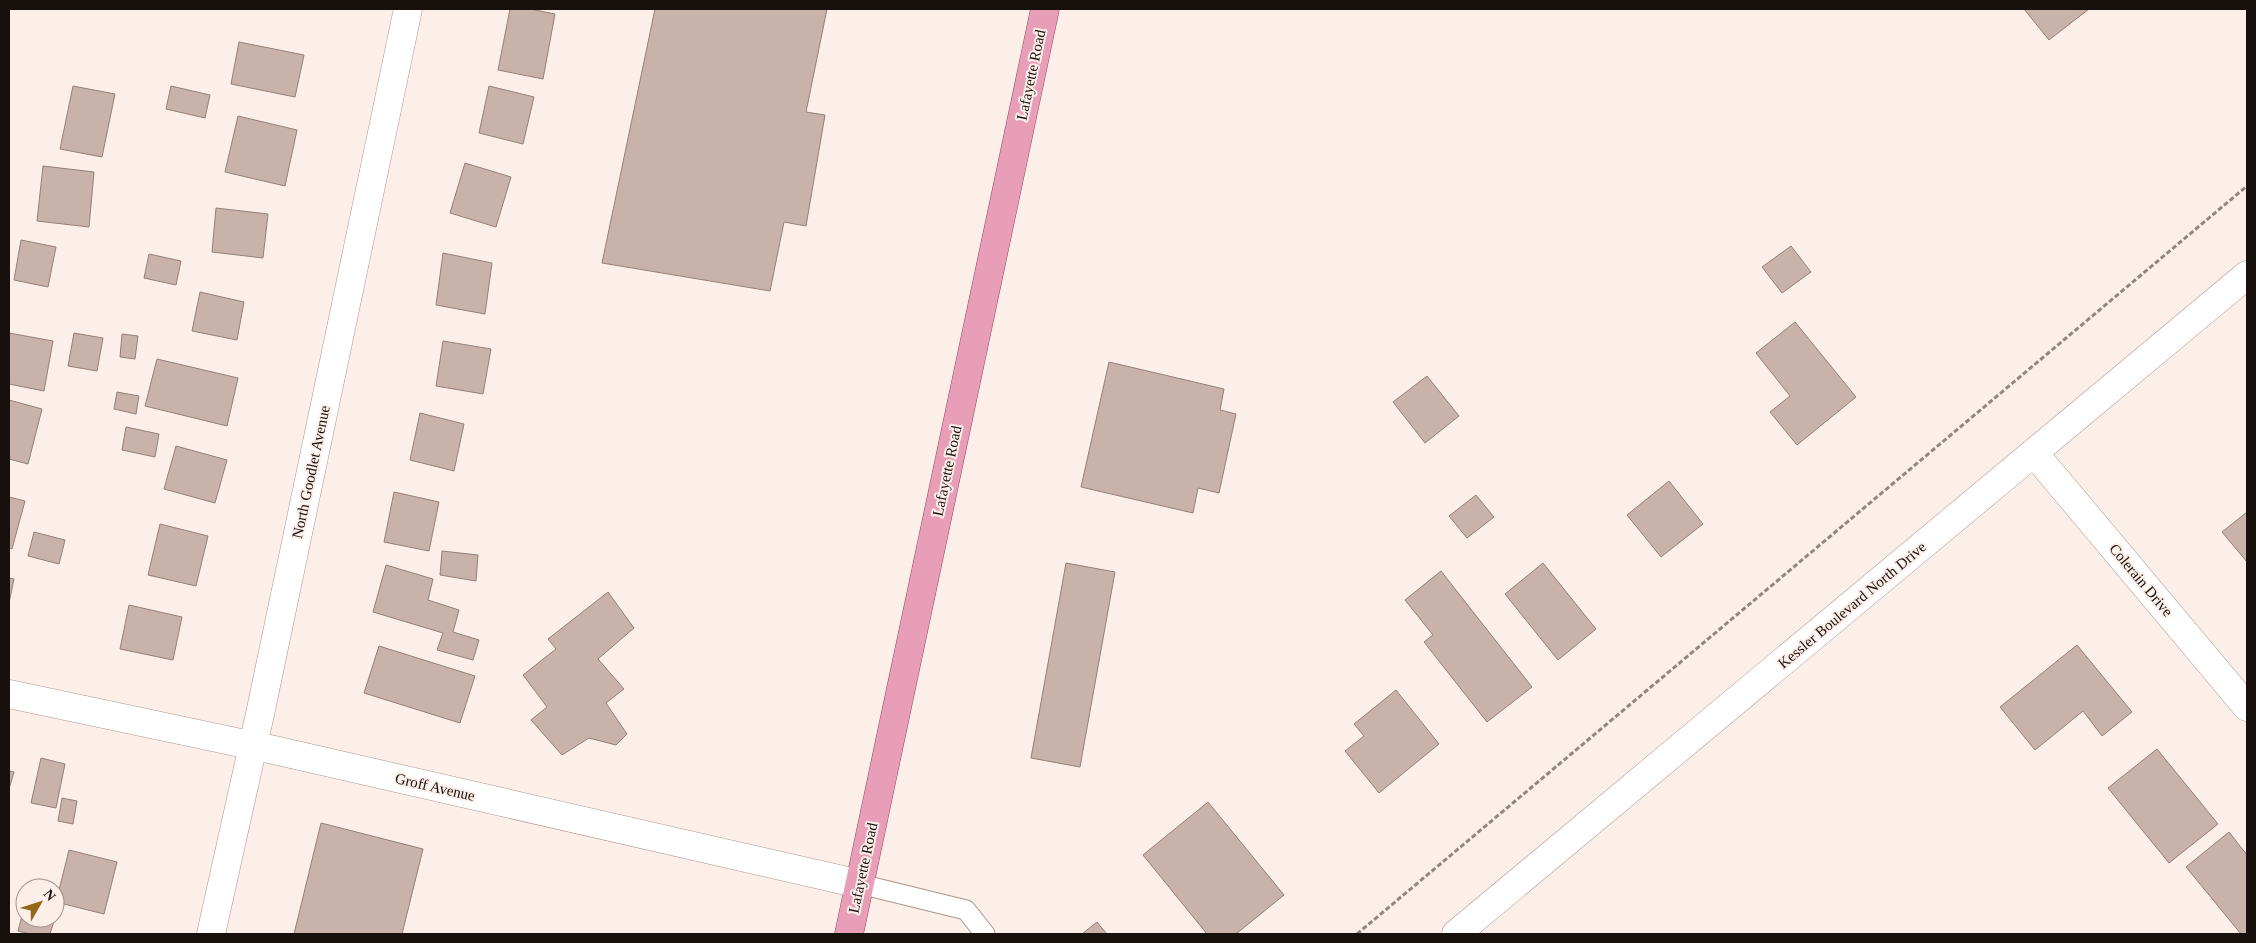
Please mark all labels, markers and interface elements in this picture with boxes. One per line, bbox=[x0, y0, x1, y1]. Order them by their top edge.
street label: Lafayette Road bbox=[1014, 28, 1048, 122]
street label: North Goodlet Avenue bbox=[289, 404, 333, 540]
street label: Lafayette Road bbox=[930, 424, 964, 518]
street label: Kessler Boulevard North Drive bbox=[1775, 538, 1929, 672]
street label: Colerain Drive bbox=[2106, 541, 2176, 620]
street label: Groff Avenue bbox=[393, 770, 477, 804]
street label: Lafayette Road bbox=[846, 821, 880, 915]
north arrow bbox=[15, 878, 65, 928]
text: N bbox=[41, 886, 59, 904]

